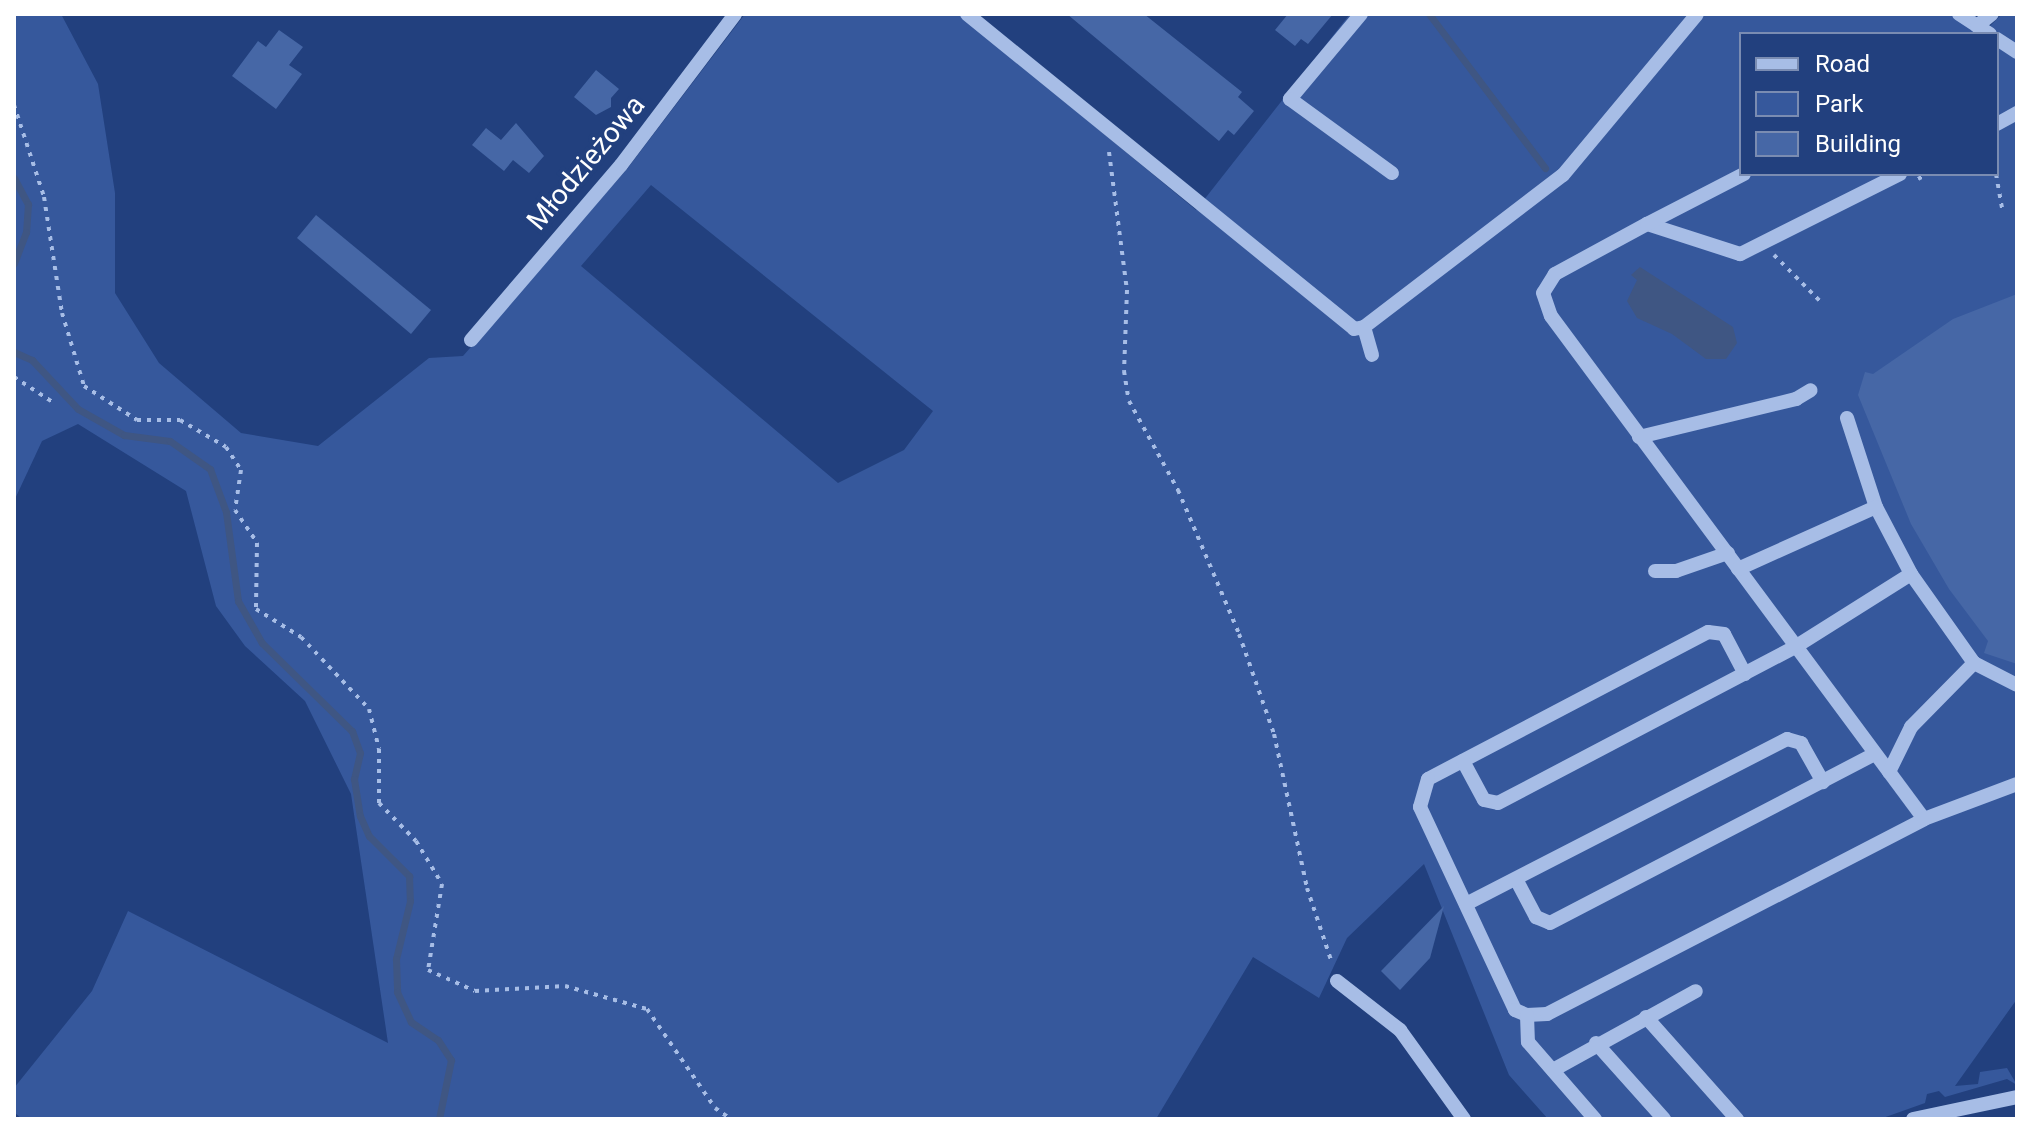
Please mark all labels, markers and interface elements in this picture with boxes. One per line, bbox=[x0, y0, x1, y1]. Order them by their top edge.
legend bbox=[1739, 32, 1999, 176]
text: Road bbox=[1815, 50, 1870, 78]
street label: Młodzieżowa bbox=[520, 89, 652, 237]
text: Park bbox=[1815, 90, 1863, 118]
text: Building bbox=[1815, 130, 1901, 158]

